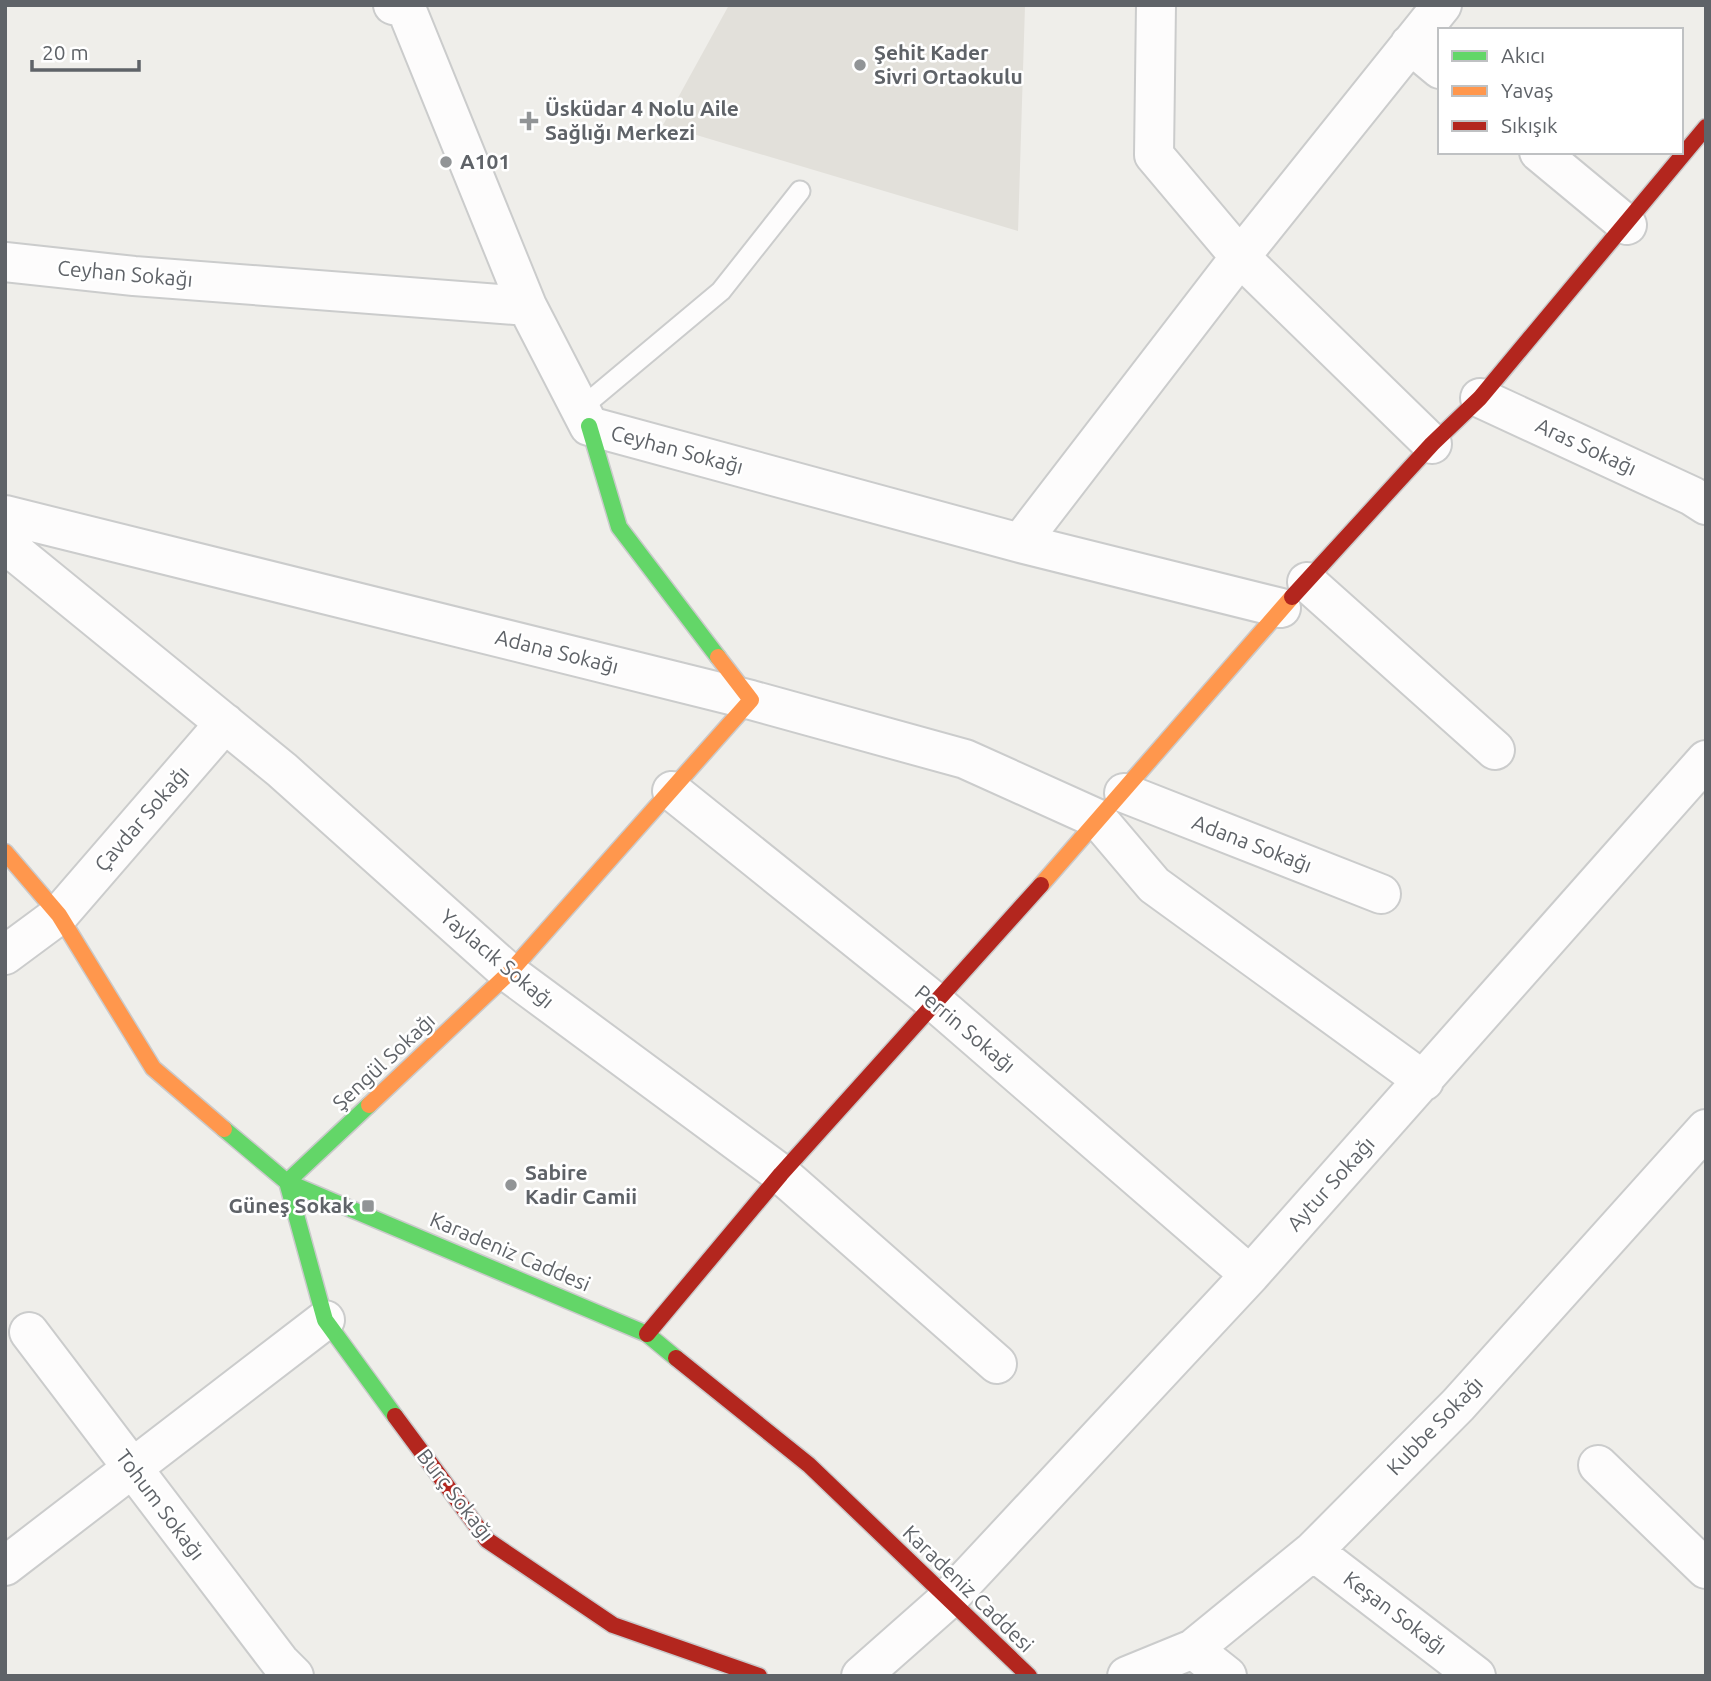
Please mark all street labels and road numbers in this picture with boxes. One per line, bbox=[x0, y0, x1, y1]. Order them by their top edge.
street label: Ceyhan Sokağı bbox=[56, 255, 194, 291]
street label: Aras Sokağı bbox=[1532, 412, 1641, 480]
street label: Ceyhan Sokağı bbox=[608, 420, 746, 478]
street label: Adana Sokağı bbox=[493, 624, 621, 678]
street label: Çavdar Sokağı bbox=[89, 761, 193, 876]
street label: Adana Sokağı bbox=[1189, 809, 1316, 877]
street label: Yaylacık Sokağı bbox=[436, 904, 559, 1013]
street label: Perrin Sokağı bbox=[911, 979, 1021, 1077]
street label: Şengül Sokağı bbox=[327, 1008, 439, 1115]
street label: Aytur Sokağı bbox=[1282, 1131, 1379, 1235]
street label: Karadeniz Caddesi bbox=[427, 1206, 594, 1296]
street label: Kubbe Sokağı bbox=[1381, 1371, 1487, 1480]
street label: Burç Sokağı bbox=[413, 1444, 499, 1545]
street label: Tohum Sokağı bbox=[112, 1445, 210, 1564]
street label: Karadeniz Caddesi bbox=[899, 1520, 1039, 1657]
street label: Keşan Sokağı bbox=[1339, 1566, 1452, 1659]

